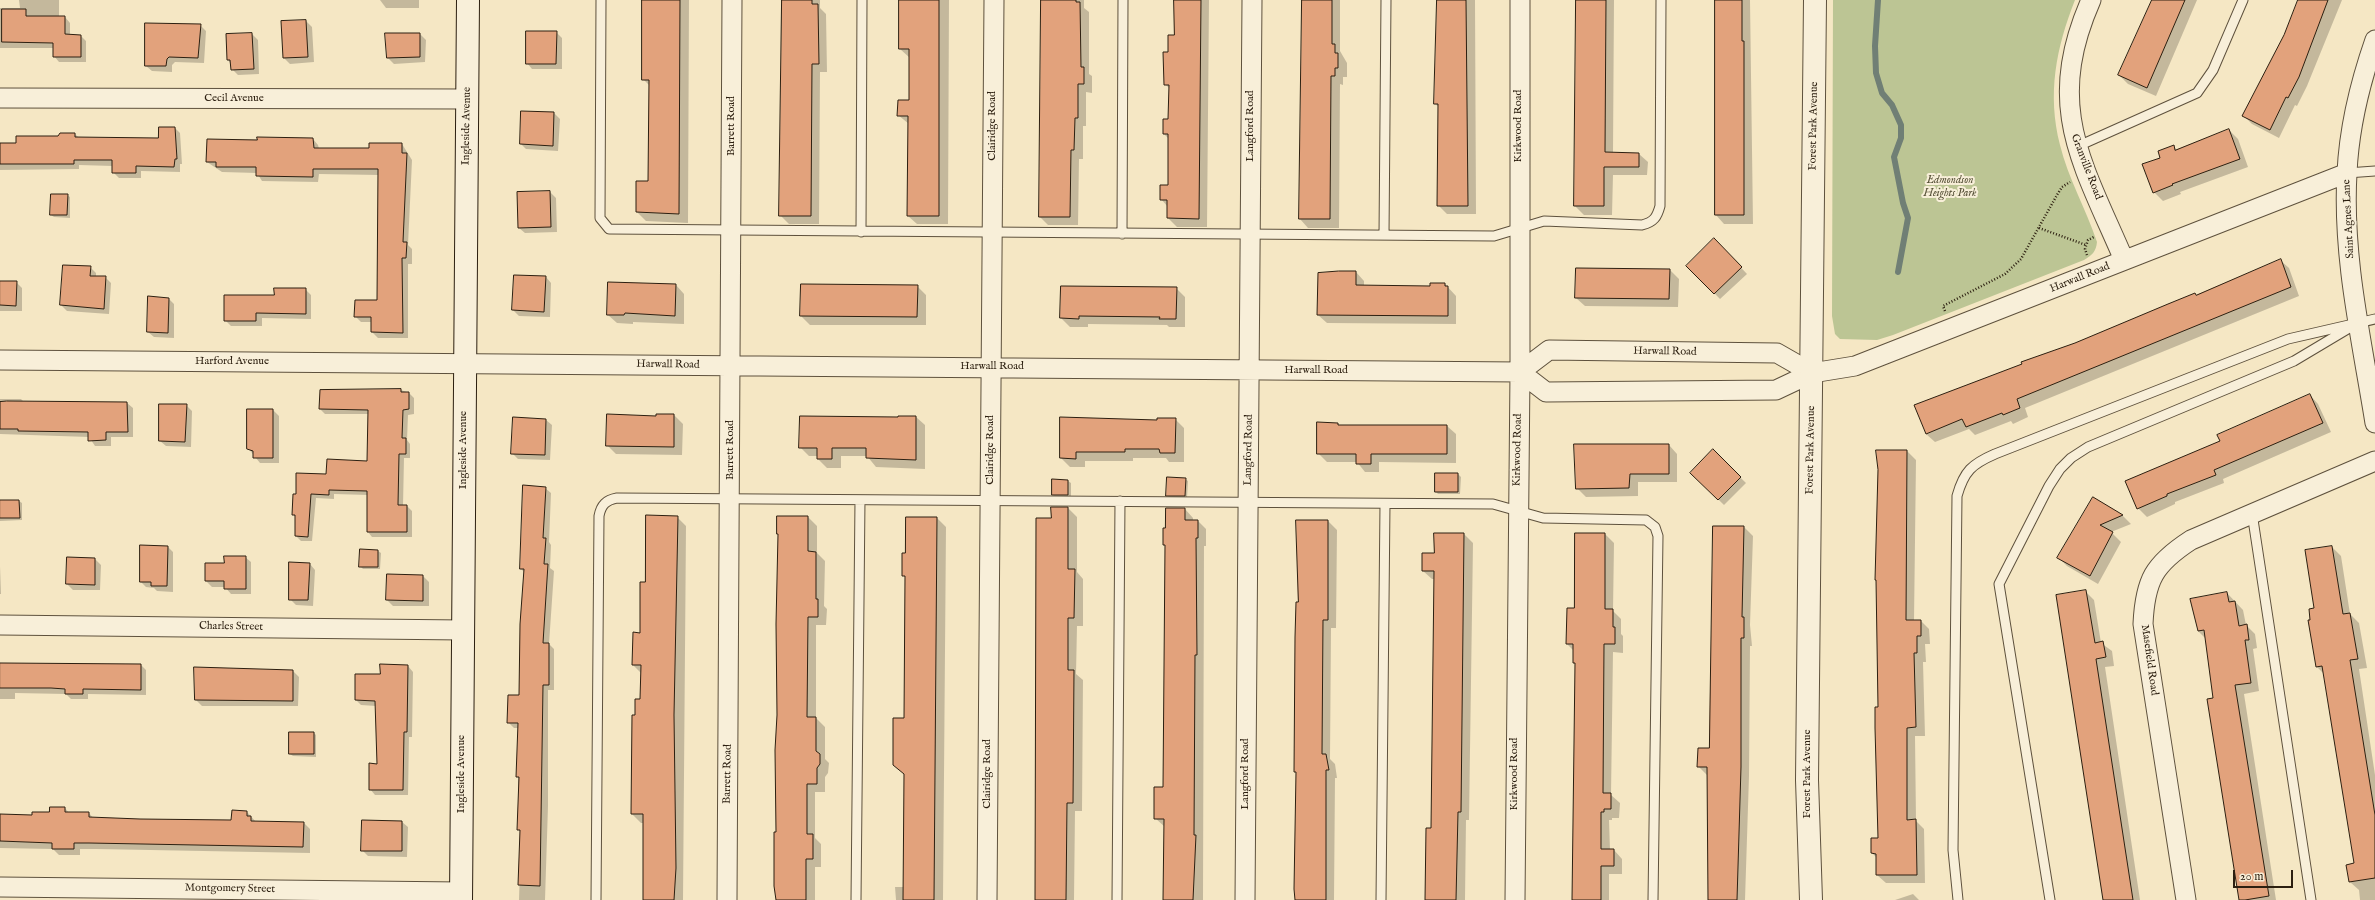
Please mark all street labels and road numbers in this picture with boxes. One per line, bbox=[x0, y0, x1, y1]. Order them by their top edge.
street label: Forest Park Avenue bbox=[1807, 81, 1821, 171]
street label: Ingleside Avenue bbox=[460, 87, 474, 165]
street label: Langford Road bbox=[1244, 90, 1258, 162]
street label: Kirkwood Road bbox=[1512, 90, 1526, 162]
street label: Clairidge Road bbox=[986, 91, 1000, 161]
street label: Cecil Avenue bbox=[204, 92, 264, 106]
street label: Barrett Road bbox=[725, 96, 739, 156]
street label: Granville Road bbox=[2067, 132, 2105, 202]
street label: Saint Agnes Lane bbox=[2340, 179, 2358, 259]
street label: Harwall Road bbox=[2048, 260, 2112, 296]
street label: Harwall Road bbox=[1633, 345, 1697, 359]
street label: Harford Avenue bbox=[195, 355, 269, 369]
street label: Harwall Road bbox=[636, 358, 700, 372]
street label: Harwall Road bbox=[960, 360, 1024, 374]
street label: Harwall Road bbox=[1284, 364, 1348, 378]
street label: Forest Park Avenue bbox=[1804, 405, 1818, 495]
street label: Ingleside Avenue bbox=[457, 411, 471, 489]
street label: Kirkwood Road bbox=[1511, 413, 1525, 487]
street label: Langford Road bbox=[1242, 414, 1256, 486]
street label: Clairidge Road bbox=[984, 415, 998, 485]
street label: Barrett Road bbox=[724, 420, 738, 480]
street label: Charles Street bbox=[199, 620, 263, 634]
street label: Masefield Road bbox=[2137, 624, 2161, 696]
street label: Forest Park Avenue bbox=[1801, 730, 1815, 818]
street label: Ingleside Avenue bbox=[455, 735, 469, 813]
street label: Langford Road bbox=[1239, 738, 1253, 810]
street label: Kirkwood Road bbox=[1508, 738, 1522, 810]
street label: Clairidge Road bbox=[981, 739, 995, 809]
street label: Barrett Road bbox=[721, 744, 735, 804]
street label: Montgomery Street bbox=[185, 882, 275, 896]

